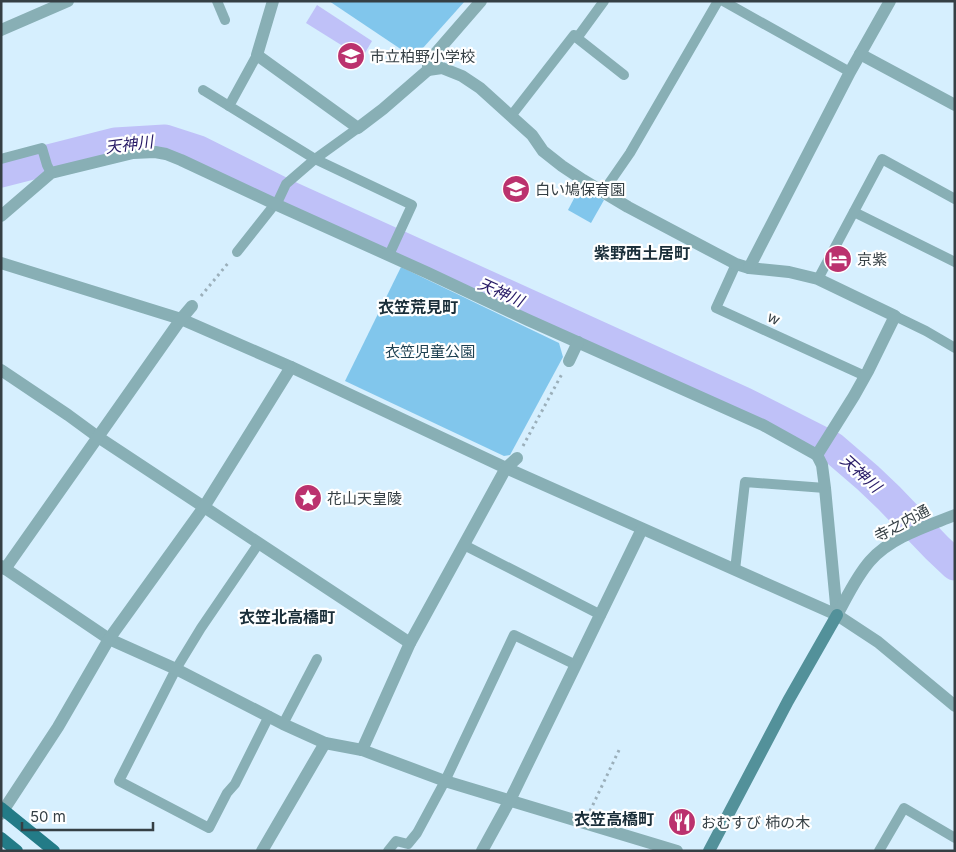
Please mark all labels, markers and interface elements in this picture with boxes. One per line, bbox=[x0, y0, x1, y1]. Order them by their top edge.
school or university icon: 市立柏野小学校 bbox=[336, 41, 366, 71]
place label: 市立柏野小学校 bbox=[370, 47, 475, 66]
water label: 天神川 bbox=[104, 131, 156, 157]
school or university icon: 白い鳩保育園 bbox=[501, 174, 531, 204]
place label: 白い鳩保育園 bbox=[535, 180, 625, 199]
district label: 紫野西土居町 bbox=[594, 243, 690, 263]
hotel icon: 京紫 bbox=[823, 244, 853, 274]
place label: 京紫 bbox=[857, 250, 887, 269]
water label: 天神川 bbox=[475, 273, 529, 312]
district label: 衣笠荒見町 bbox=[378, 297, 458, 317]
street label: w bbox=[764, 307, 784, 329]
park label: 衣笠児童公園 bbox=[385, 342, 475, 361]
water label: 天神川 bbox=[836, 450, 887, 498]
place icon: 花山天皇陵 bbox=[293, 483, 323, 513]
place label: 花山天皇陵 bbox=[327, 489, 402, 508]
street label: 寺之内通 bbox=[871, 501, 933, 545]
district label: 衣笠北高橋町 bbox=[239, 607, 335, 627]
scale bar bbox=[22, 800, 154, 832]
text: 50 m bbox=[30, 807, 66, 826]
restaurant icon: おむすび 柿の木 bbox=[667, 807, 697, 837]
district label: 衣笠高橋町 bbox=[574, 809, 654, 829]
place label: おむすび 柿の木 bbox=[701, 813, 810, 832]

